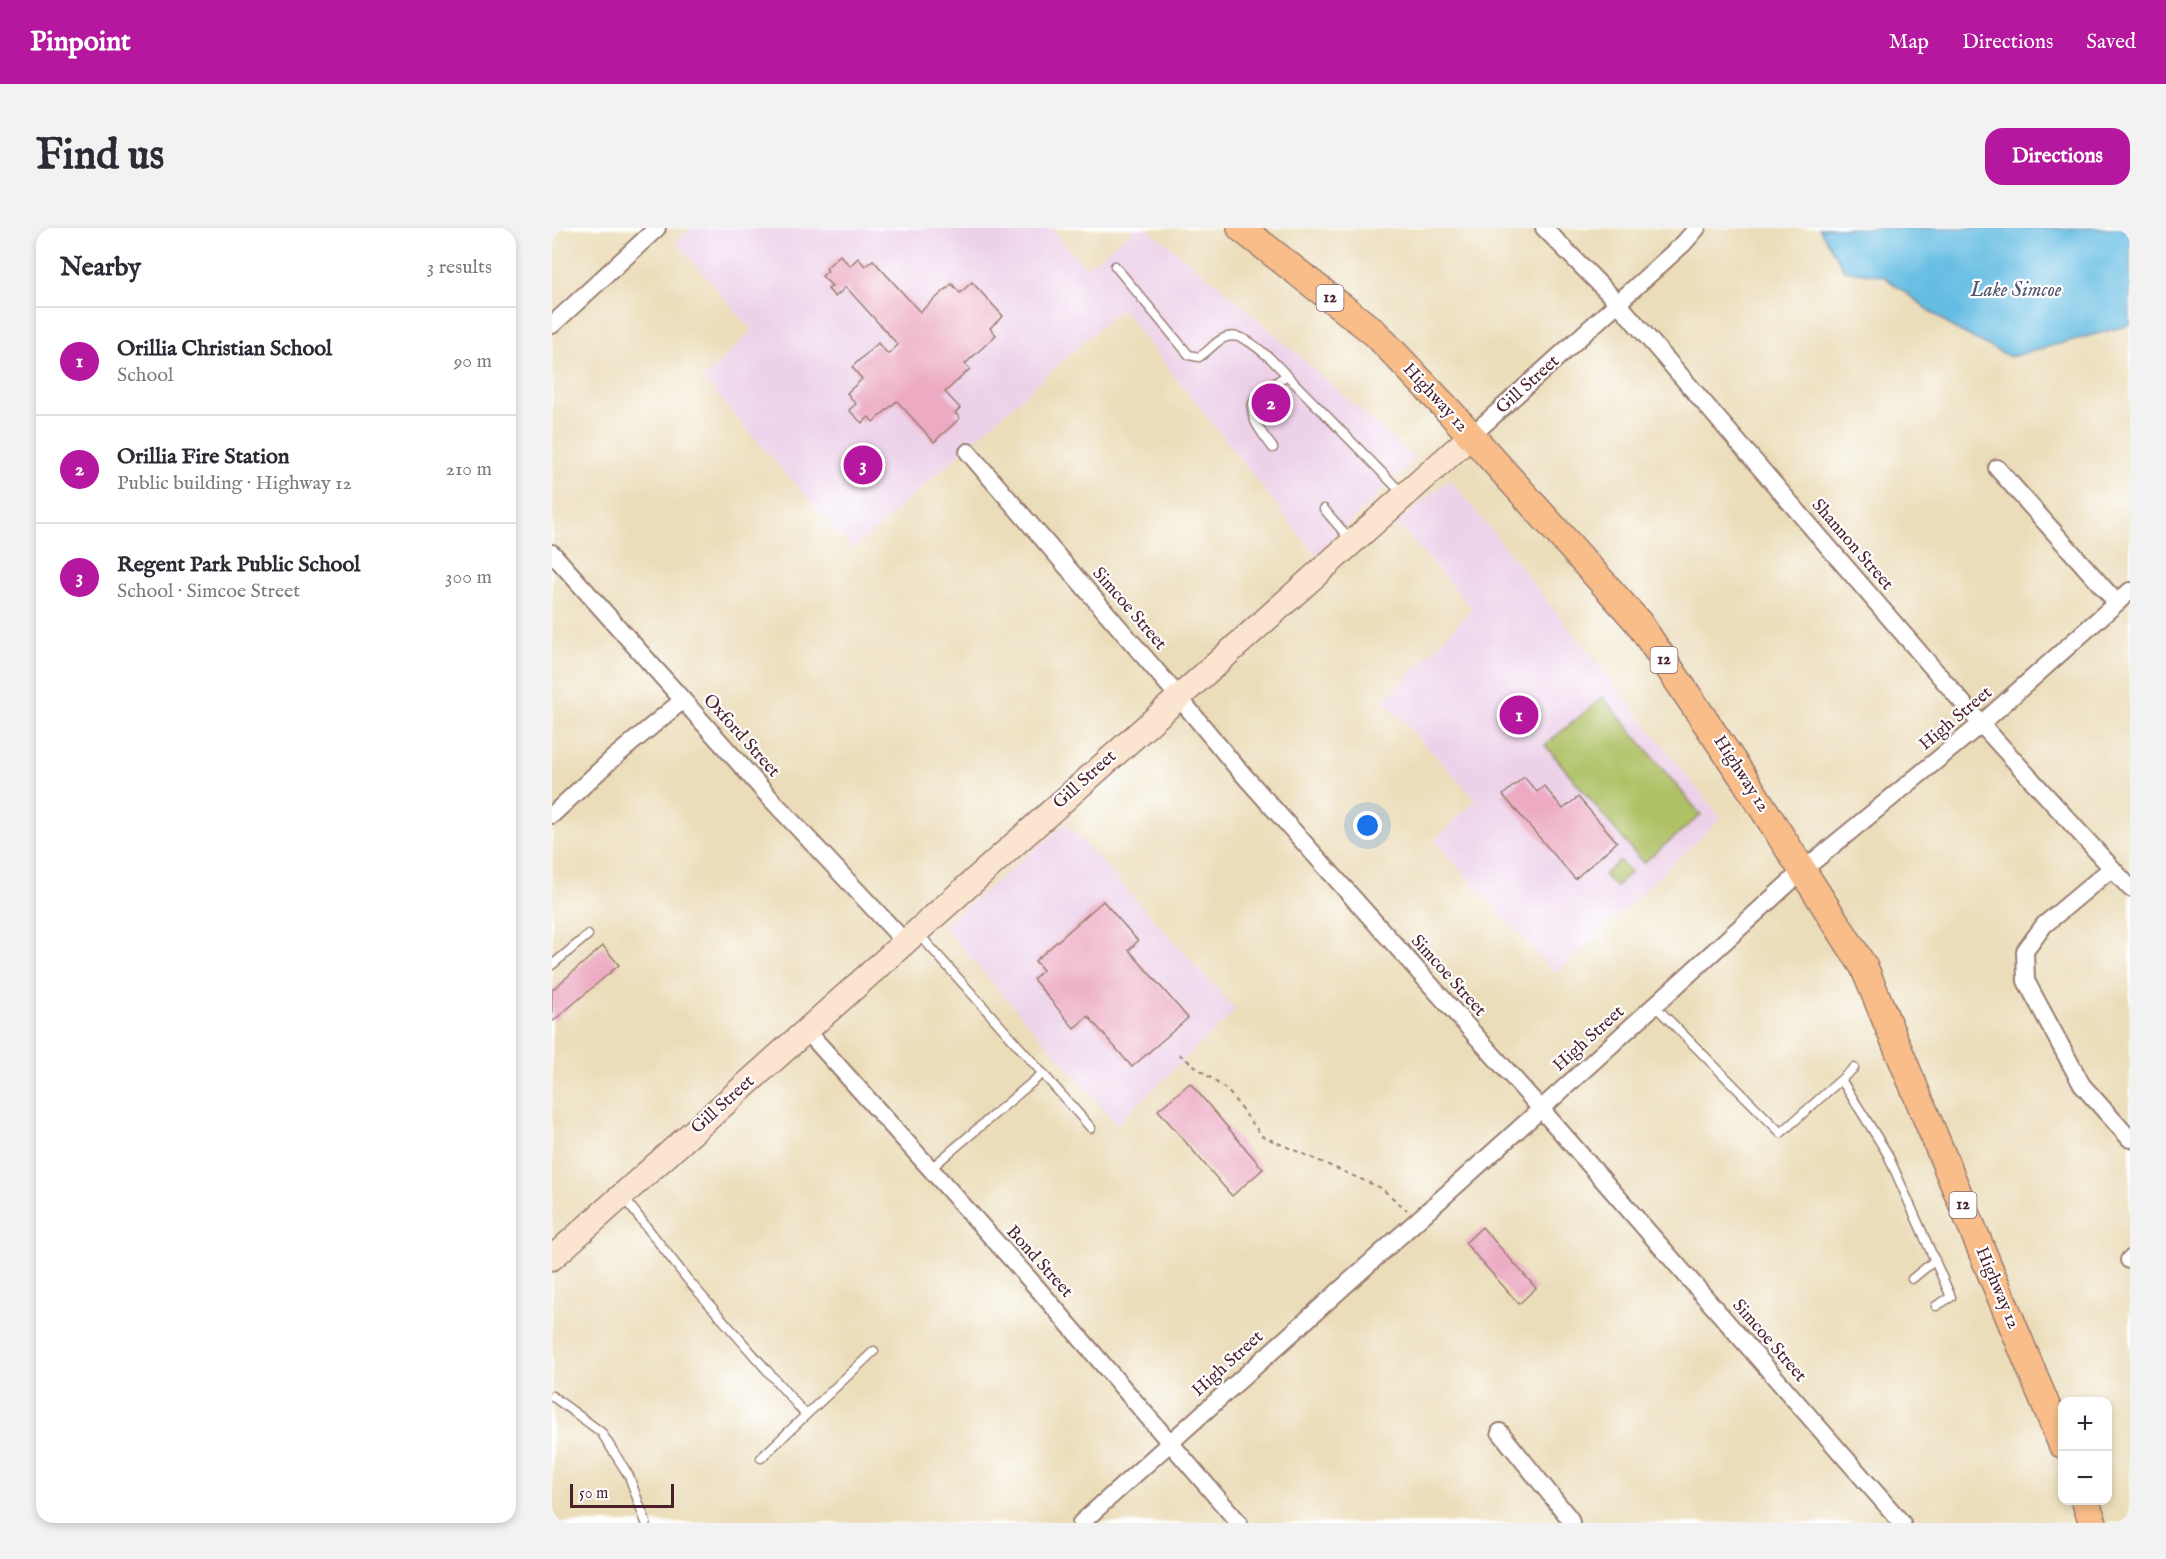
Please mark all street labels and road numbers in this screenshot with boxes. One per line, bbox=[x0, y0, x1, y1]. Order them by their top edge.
road number: 12 bbox=[1316, 285, 1344, 311]
street label: Gill Street bbox=[1491, 350, 1565, 420]
street label: Highway 12 bbox=[1397, 358, 1473, 438]
street label: Shannon Street bbox=[1806, 495, 1898, 595]
street label: Simcoe Street bbox=[1087, 563, 1171, 655]
road number: 12 bbox=[1650, 647, 1678, 673]
street label: High Street bbox=[1915, 682, 1997, 756]
street label: Oxford Street bbox=[697, 689, 785, 783]
street label: Highway 12 bbox=[1708, 731, 1774, 817]
street label: Gill Street bbox=[1048, 745, 1122, 815]
street label: Simcoe Street bbox=[1405, 930, 1491, 1022]
street label: High Street bbox=[1549, 1001, 1629, 1077]
street label: Gill Street bbox=[686, 1070, 760, 1140]
road number: 12 bbox=[1950, 1192, 1976, 1218]
street label: Bond Street bbox=[1001, 1221, 1077, 1303]
street label: Highway 12 bbox=[1969, 1244, 2025, 1332]
street label: Simcoe Street bbox=[1727, 1295, 1811, 1387]
street label: High Street bbox=[1188, 1326, 1268, 1402]

